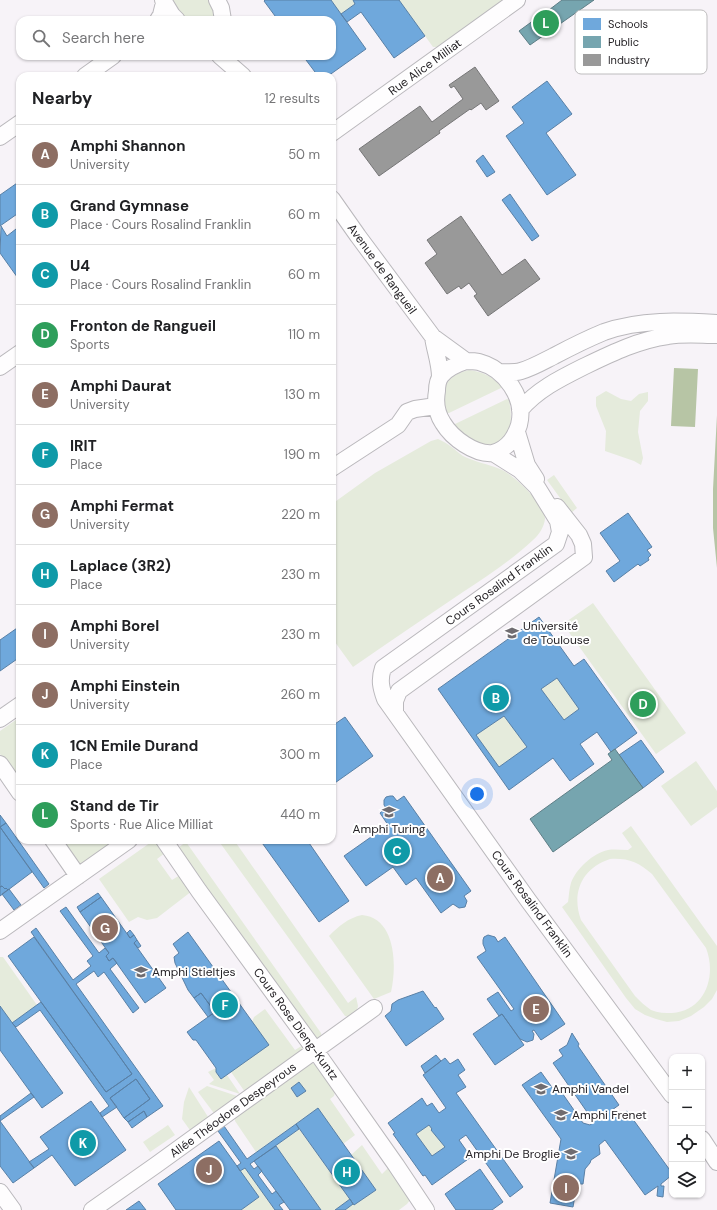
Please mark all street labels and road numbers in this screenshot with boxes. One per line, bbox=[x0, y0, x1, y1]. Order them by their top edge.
street label: Rue Alice Milliat bbox=[385, 35, 465, 99]
street label: Avenue de Rangueil bbox=[344, 221, 420, 317]
street label: Cours Rosalind Franklin bbox=[442, 541, 556, 629]
street label: Cours Rosalind Franklin bbox=[488, 847, 576, 961]
street label: Cours Rose Dieng-Kuntz bbox=[250, 965, 342, 1083]
street label: Allée Théodore Despeyrous bbox=[167, 1059, 299, 1161]

